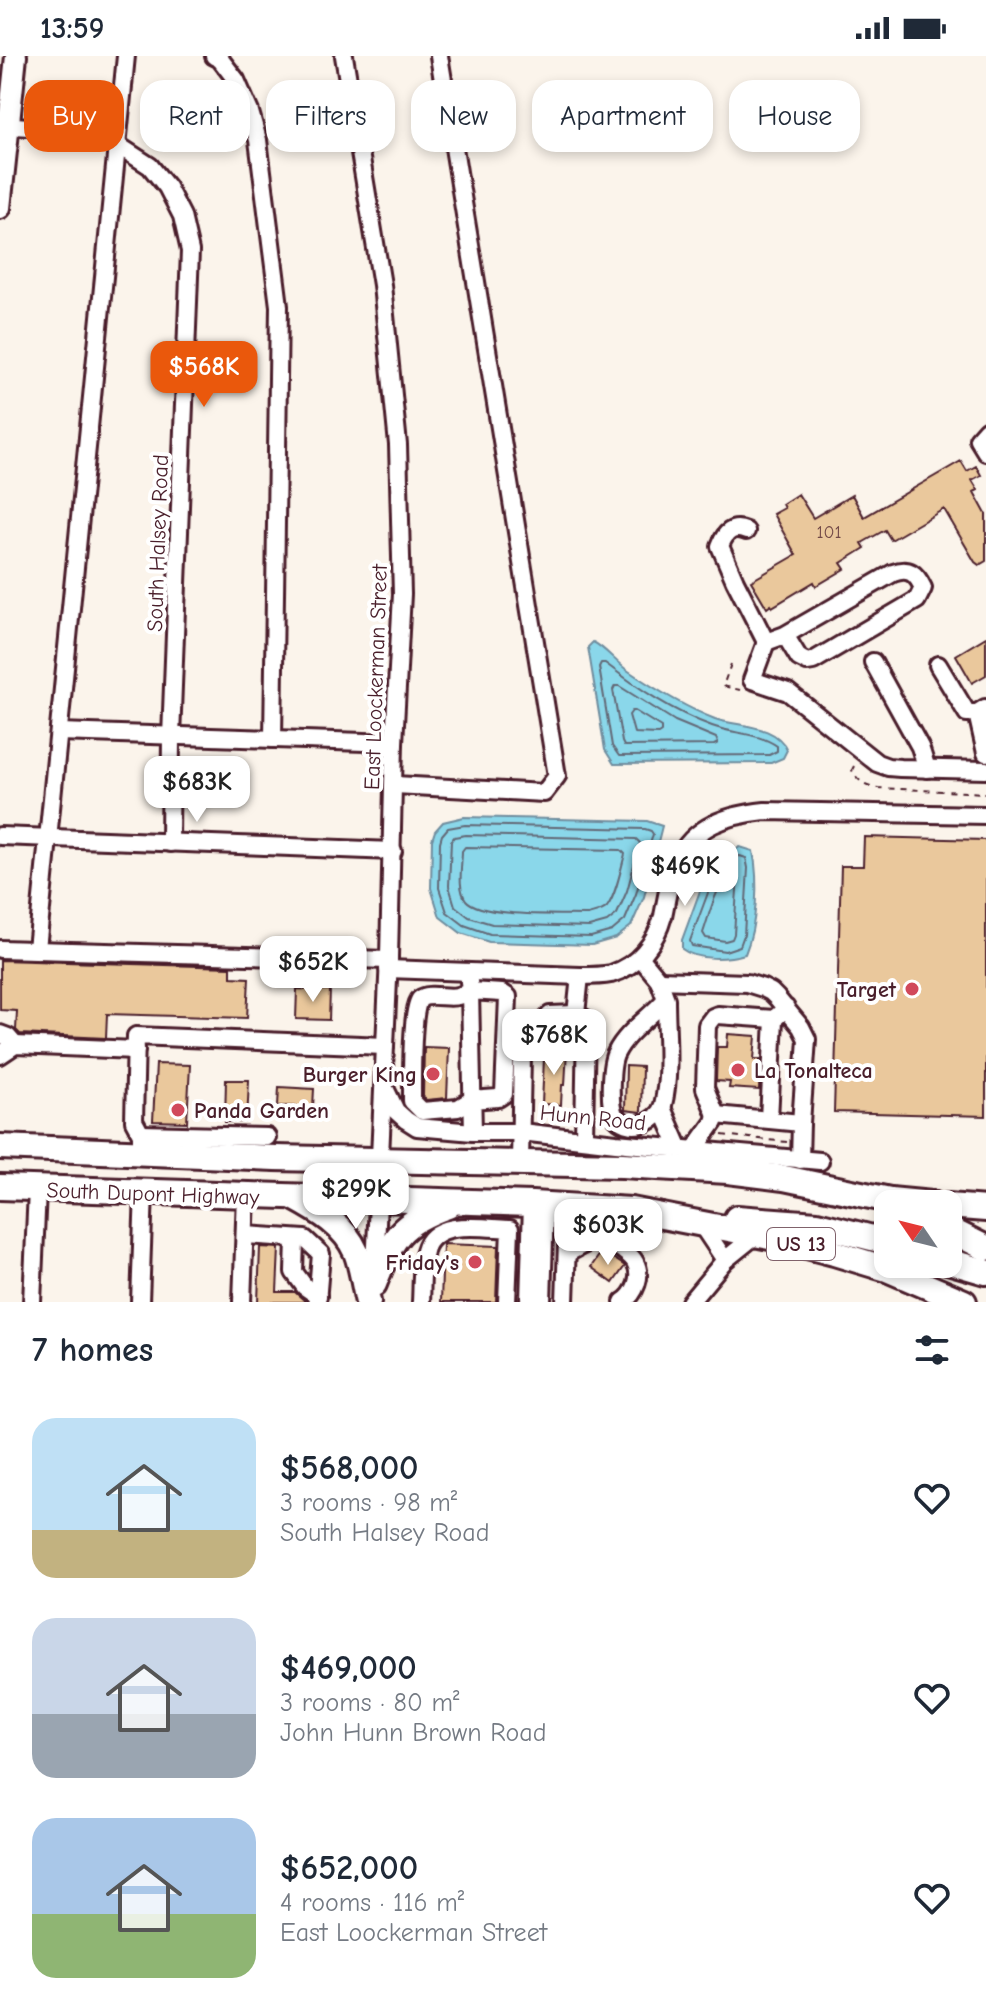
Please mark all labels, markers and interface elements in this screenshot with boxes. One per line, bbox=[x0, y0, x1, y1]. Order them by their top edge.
text: 13:59 bbox=[40, 11, 104, 46]
chip: Buy bbox=[24, 80, 124, 152]
chip: Rent bbox=[140, 80, 250, 152]
chip: Filters bbox=[266, 80, 395, 152]
chip: New bbox=[411, 80, 516, 152]
chip: Apartment bbox=[532, 80, 713, 152]
chip: House bbox=[729, 80, 860, 152]
pin: $568K bbox=[148, 341, 260, 409]
text: $568K bbox=[168, 352, 240, 382]
street label: South Halsey Road bbox=[142, 454, 174, 632]
house number: 101 bbox=[816, 522, 842, 543]
street label: East Loockerman Street bbox=[359, 563, 393, 790]
pin: $683K bbox=[141, 756, 253, 824]
text: $683K bbox=[162, 767, 232, 797]
pin: $469K bbox=[629, 840, 741, 908]
text: $469K bbox=[650, 851, 720, 881]
pin: $652K bbox=[257, 936, 369, 1004]
text: $652K bbox=[278, 947, 348, 977]
place label: Target bbox=[837, 977, 897, 1003]
marker: Target bbox=[903, 980, 921, 998]
pin: $768K bbox=[498, 1009, 610, 1077]
text: $768K bbox=[520, 1020, 588, 1050]
place label: La Tonalteca bbox=[754, 1058, 873, 1084]
marker: La Tonalteca bbox=[729, 1061, 747, 1079]
place label: Burger King bbox=[303, 1062, 417, 1088]
marker: Burger King bbox=[424, 1065, 442, 1083]
place label: Panda Garden bbox=[194, 1098, 329, 1124]
street label: Hunn Road bbox=[539, 1100, 647, 1136]
marker: Panda Garden bbox=[169, 1101, 187, 1119]
pin: $299K bbox=[300, 1163, 412, 1231]
text: $299K bbox=[321, 1174, 391, 1204]
street label: South Dupont Highway bbox=[46, 1177, 260, 1211]
north arrow bbox=[874, 1190, 962, 1278]
map controls bbox=[874, 1190, 962, 1278]
pin: $603K bbox=[552, 1199, 664, 1267]
text: $603K bbox=[572, 1210, 644, 1240]
road number: US 13 bbox=[767, 1228, 835, 1260]
place label: Friday's bbox=[385, 1250, 459, 1276]
marker: Friday's bbox=[466, 1253, 484, 1271]
icon: filters bbox=[910, 1328, 954, 1372]
text: 7 homes bbox=[32, 1330, 153, 1370]
text: $568,000 bbox=[280, 1448, 419, 1488]
icon: home bbox=[96, 1450, 192, 1546]
icon: heart bbox=[910, 1476, 954, 1520]
text: 3 rooms · 98 m² bbox=[280, 1488, 457, 1518]
text: South Halsey Road bbox=[280, 1518, 490, 1548]
text: $469,000 bbox=[280, 1648, 417, 1688]
icon: home bbox=[96, 1650, 192, 1746]
icon: heart bbox=[910, 1676, 954, 1720]
text: 3 rooms · 80 m² bbox=[280, 1688, 459, 1718]
text: John Hunn Brown Road bbox=[280, 1718, 546, 1748]
text: $652,000 bbox=[280, 1848, 418, 1888]
icon: home bbox=[96, 1850, 192, 1946]
icon: heart bbox=[910, 1876, 954, 1920]
text: 4 rooms · 116 m² bbox=[280, 1888, 464, 1918]
text: East Loockerman Street bbox=[280, 1918, 547, 1948]

